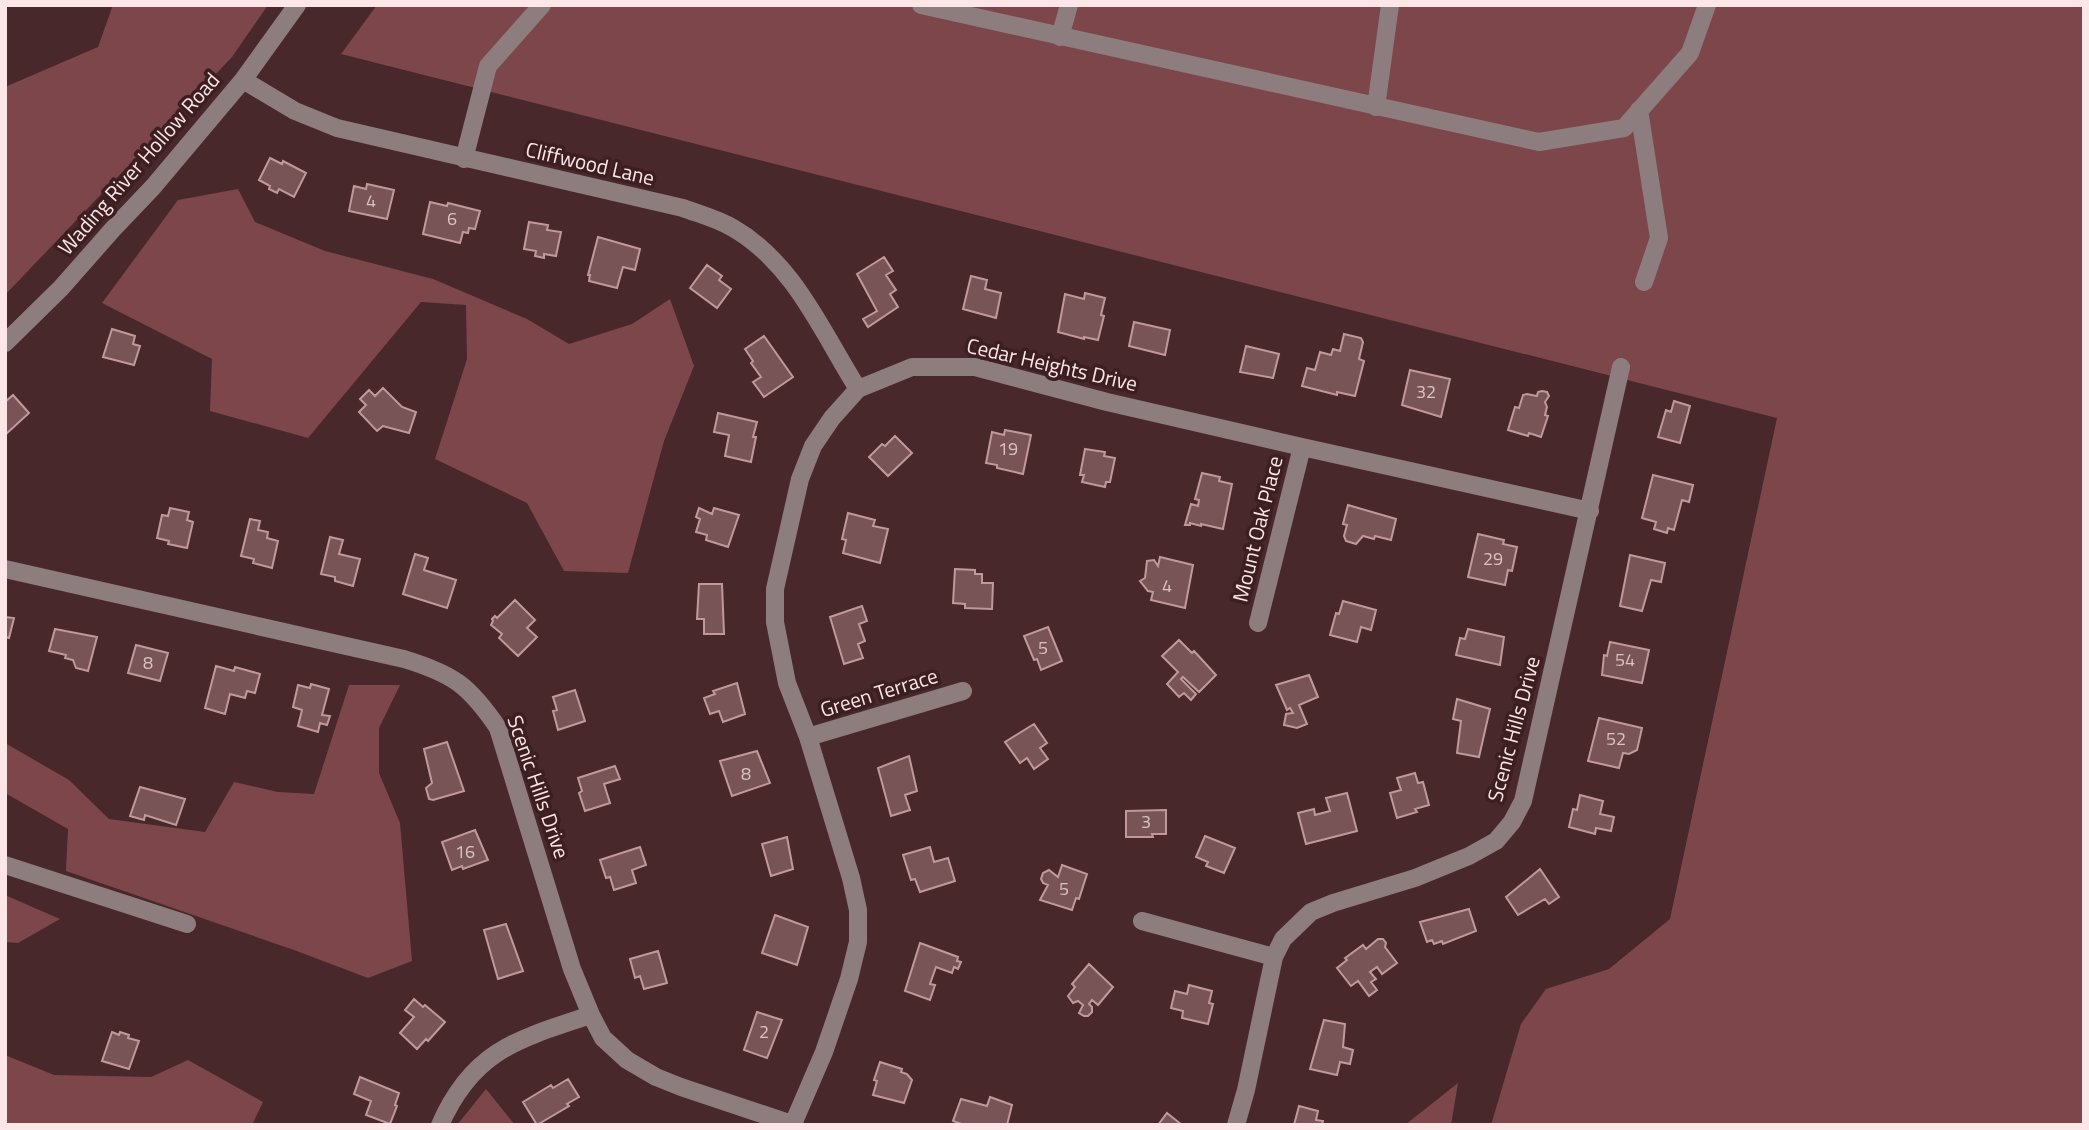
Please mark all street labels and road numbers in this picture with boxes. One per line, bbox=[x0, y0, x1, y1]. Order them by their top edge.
street label: Wading River Hollow Road bbox=[50, 65, 227, 262]
street label: Cliffwood Lane bbox=[523, 133, 658, 193]
street label: Cedar Heights Drive bbox=[964, 329, 1141, 399]
street label: Mount Oak Place bbox=[1223, 452, 1291, 605]
street label: Scenic Hills Drive bbox=[1478, 652, 1548, 805]
street label: Green Terrace bbox=[816, 659, 941, 725]
street label: Scenic Hills Drive bbox=[499, 711, 578, 863]

